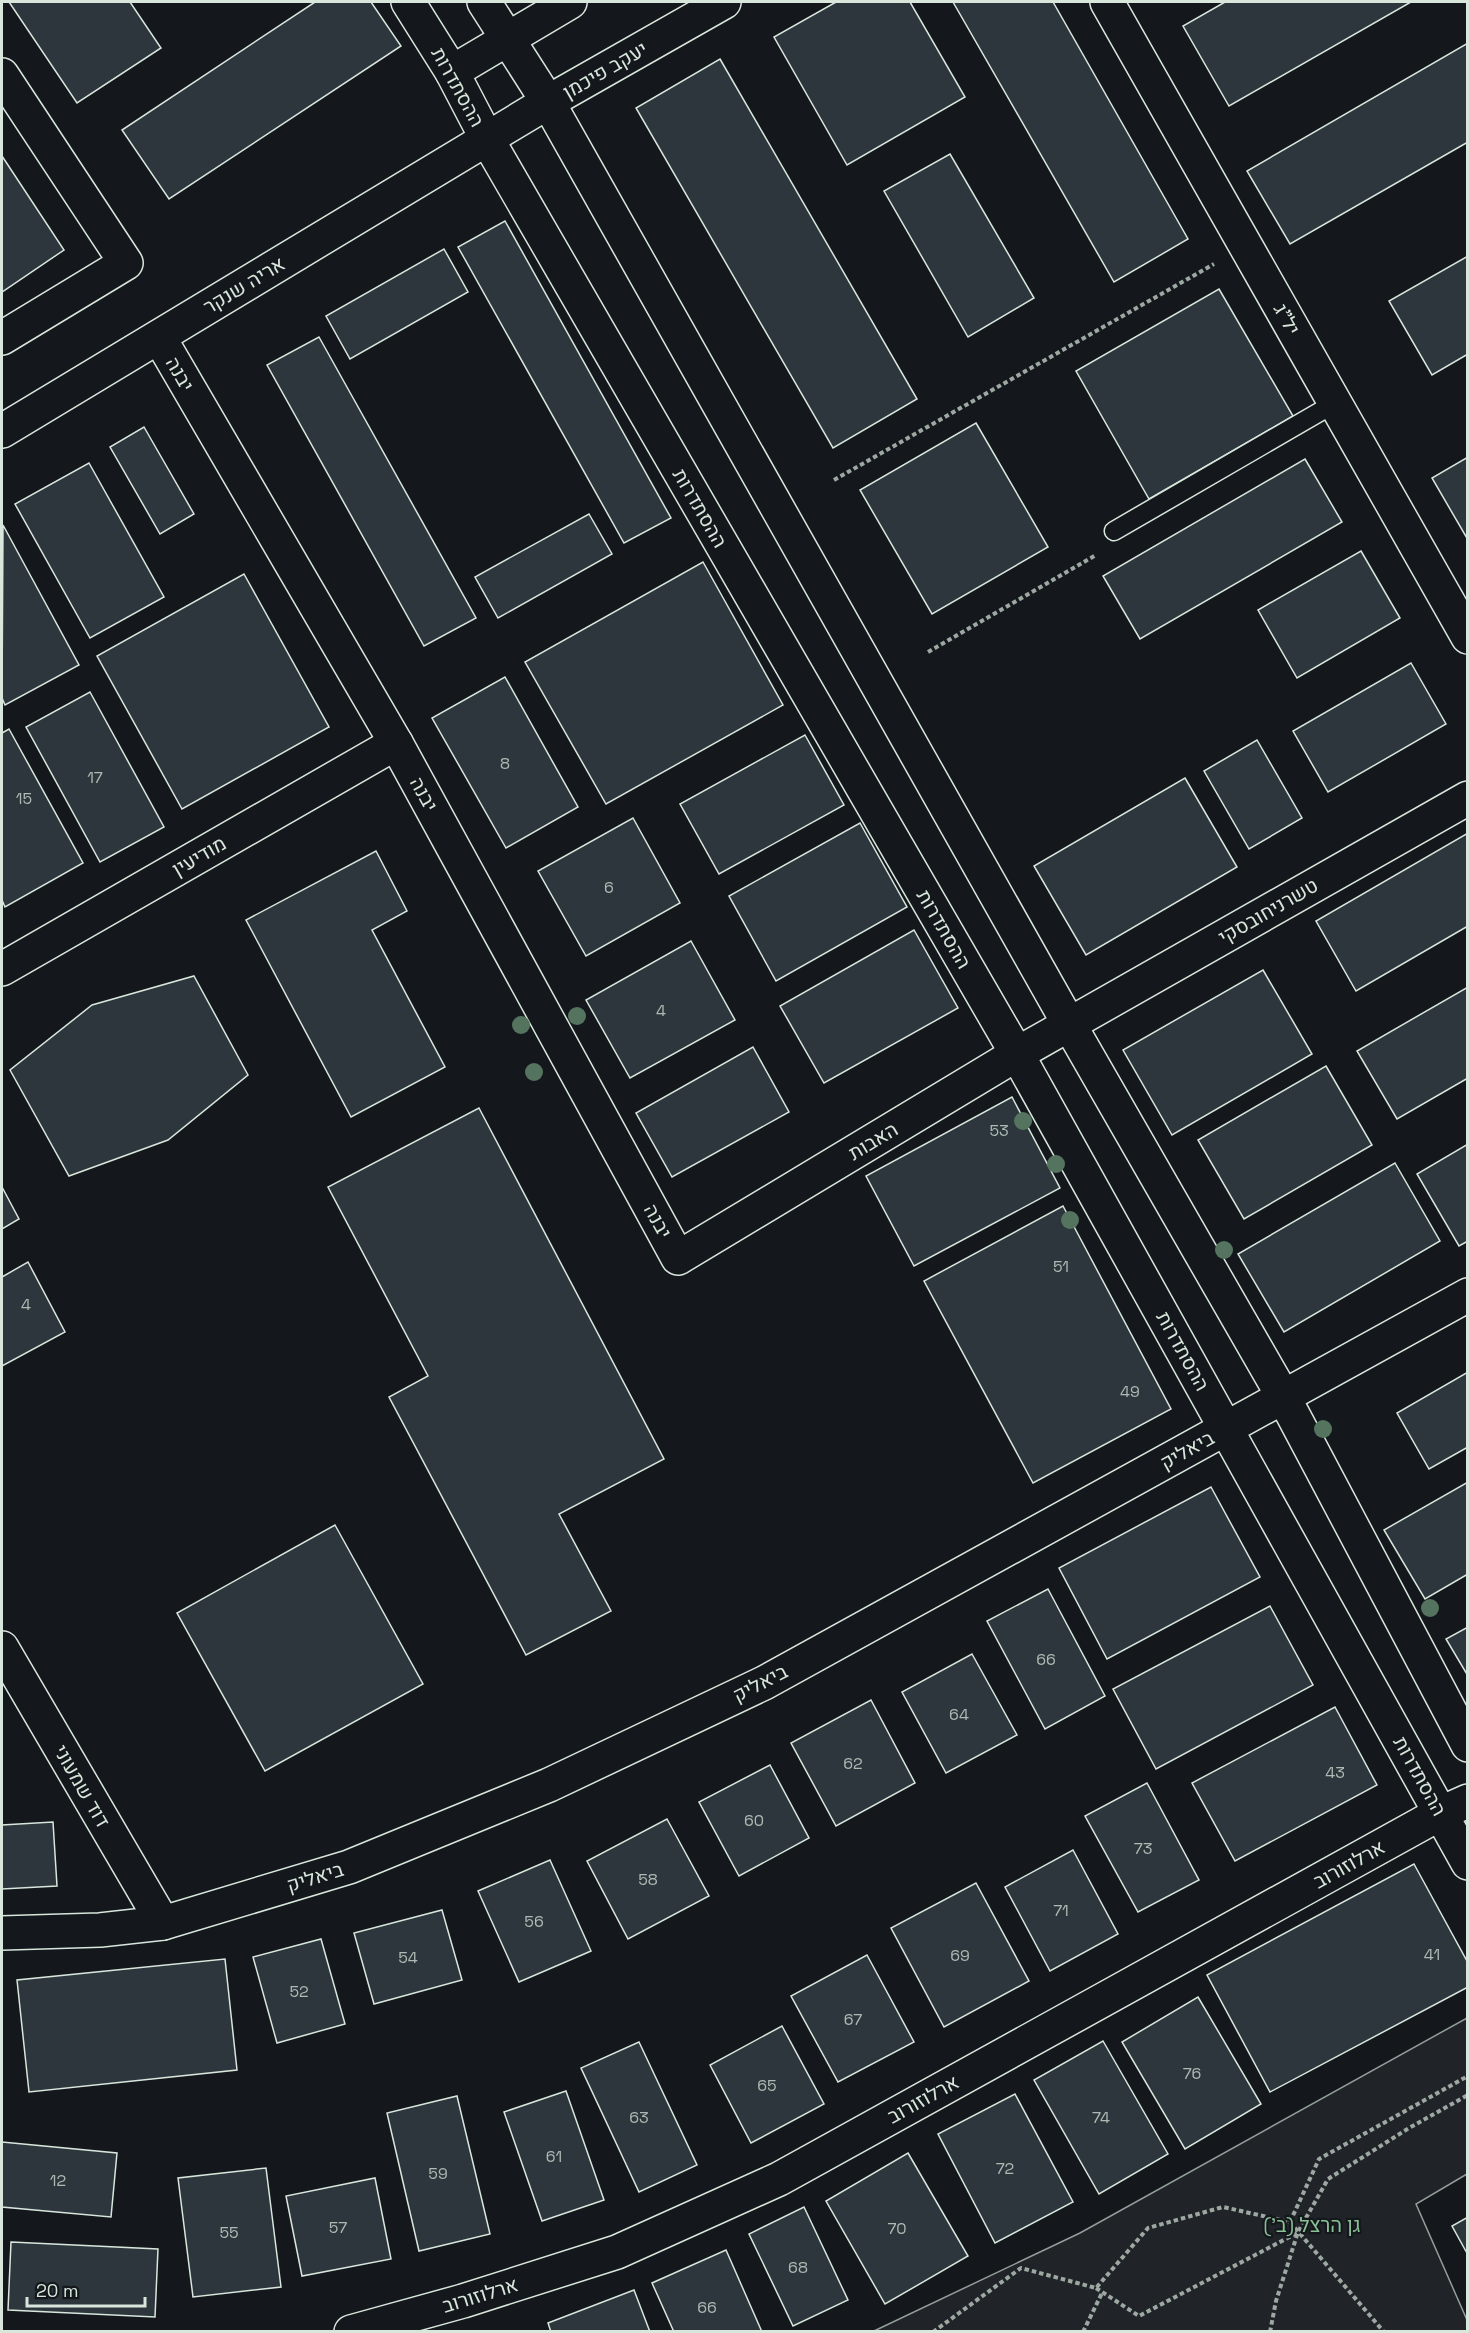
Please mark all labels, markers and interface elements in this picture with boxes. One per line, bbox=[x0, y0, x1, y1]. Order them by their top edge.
street label: יעקב פיכמן bbox=[558, 35, 652, 105]
street label: ההסתדרות bbox=[425, 42, 491, 132]
street label: אריה שנקר bbox=[198, 250, 290, 320]
street label: יל"ג bbox=[1268, 298, 1306, 340]
street label: יבנה bbox=[160, 352, 200, 396]
street label: ההסתדרות bbox=[667, 464, 733, 552]
house number: 8 bbox=[500, 753, 510, 774]
house number: 17 bbox=[87, 767, 103, 788]
street label: יבנה bbox=[404, 772, 444, 816]
house number: 15 bbox=[16, 788, 32, 809]
street label: מודיעין bbox=[167, 830, 231, 882]
street label: טשרניחובסקי bbox=[1213, 872, 1323, 950]
house number: 6 bbox=[604, 877, 614, 898]
street label: ההסתדרות bbox=[911, 885, 977, 973]
house number: 4 bbox=[656, 1000, 666, 1021]
street label: האבות bbox=[843, 1116, 903, 1166]
house number: 53 bbox=[989, 1120, 1009, 1141]
street label: יבנה bbox=[638, 1199, 678, 1243]
house number: 51 bbox=[1053, 1256, 1069, 1277]
house number: 4 bbox=[21, 1294, 31, 1315]
street label: ההסתדרות bbox=[1150, 1306, 1216, 1396]
house number: 49 bbox=[1120, 1381, 1140, 1402]
street label: ביאליק bbox=[1155, 1424, 1219, 1475]
house number: 66 bbox=[1036, 1649, 1056, 1670]
street label: ביאליק bbox=[728, 1658, 792, 1708]
house number: 64 bbox=[949, 1704, 969, 1725]
street label: ההסתדרות bbox=[1387, 1731, 1453, 1821]
street label: דוד שמעוני bbox=[48, 1740, 116, 1832]
house number: 62 bbox=[843, 1753, 863, 1774]
house number: 43 bbox=[1325, 1762, 1345, 1783]
house number: 60 bbox=[744, 1810, 764, 1831]
street label: ארלוזורוב bbox=[1309, 1834, 1389, 1894]
house number: 73 bbox=[1134, 1838, 1152, 1859]
street label: ביאליק bbox=[283, 1856, 347, 1898]
house number: 58 bbox=[638, 1869, 658, 1890]
house number: 71 bbox=[1053, 1900, 1069, 1921]
house number: 56 bbox=[524, 1911, 544, 1932]
house number: 41 bbox=[1424, 1944, 1440, 1965]
house number: 69 bbox=[950, 1945, 970, 1966]
house number: 54 bbox=[398, 1947, 418, 1968]
house number: 52 bbox=[289, 1981, 309, 2002]
house number: 67 bbox=[844, 2009, 862, 2030]
house number: 76 bbox=[1183, 2063, 1201, 2084]
street label: ארלוזורוב bbox=[883, 2069, 963, 2129]
house number: 65 bbox=[757, 2075, 777, 2096]
house number: 63 bbox=[629, 2107, 649, 2128]
house number: 74 bbox=[1092, 2107, 1110, 2128]
house number: 61 bbox=[546, 2146, 562, 2167]
house number: 72 bbox=[996, 2158, 1014, 2179]
house number: 59 bbox=[428, 2163, 448, 2184]
house number: 12 bbox=[50, 2170, 66, 2191]
park label: גן הרצל (ב') bbox=[1263, 2212, 1361, 2238]
house number: 57 bbox=[329, 2217, 347, 2238]
house number: 70 bbox=[887, 2218, 907, 2239]
house number: 55 bbox=[219, 2222, 239, 2243]
house number: 68 bbox=[788, 2257, 808, 2278]
scale bar bbox=[27, 2270, 146, 2308]
street label: ארלוזורוב bbox=[439, 2271, 521, 2319]
text: 20 m bbox=[36, 2279, 79, 2302]
house number: 66 bbox=[697, 2297, 717, 2318]

